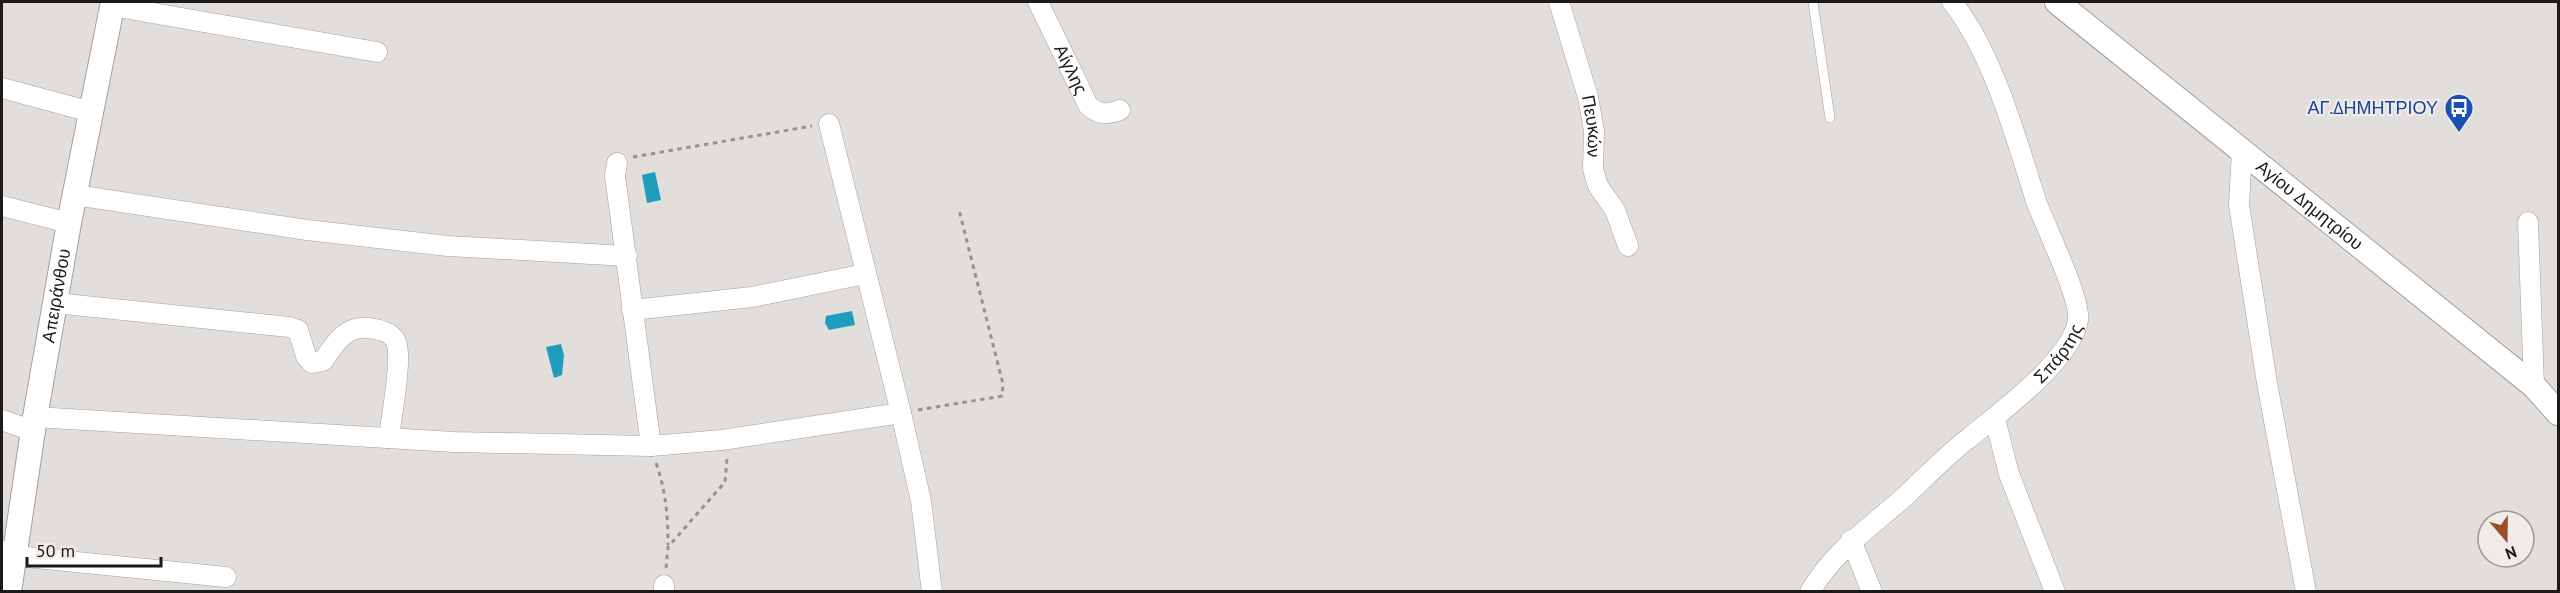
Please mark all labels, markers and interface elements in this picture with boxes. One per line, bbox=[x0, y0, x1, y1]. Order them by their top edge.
street label: Αίγλης bbox=[1049, 41, 1093, 98]
bus stop icon: ΑΓ.ΔΗΜΗΤΡΙΟΥ bbox=[2443, 92, 2475, 134]
street label: Πευκών bbox=[1577, 93, 1607, 158]
place label: ΑΓ.ΔΗΜΗΤΡΙΟΥ bbox=[2308, 96, 2438, 119]
street label: Αγίου Δημητρίου bbox=[2252, 155, 2368, 255]
street label: Απειράνθου bbox=[36, 247, 75, 345]
street label: Σπάρτης bbox=[2029, 320, 2088, 388]
north arrow bbox=[2476, 509, 2536, 569]
scale bar bbox=[27, 530, 160, 568]
text: 50 m bbox=[36, 539, 75, 562]
text: N bbox=[2503, 542, 2519, 564]

